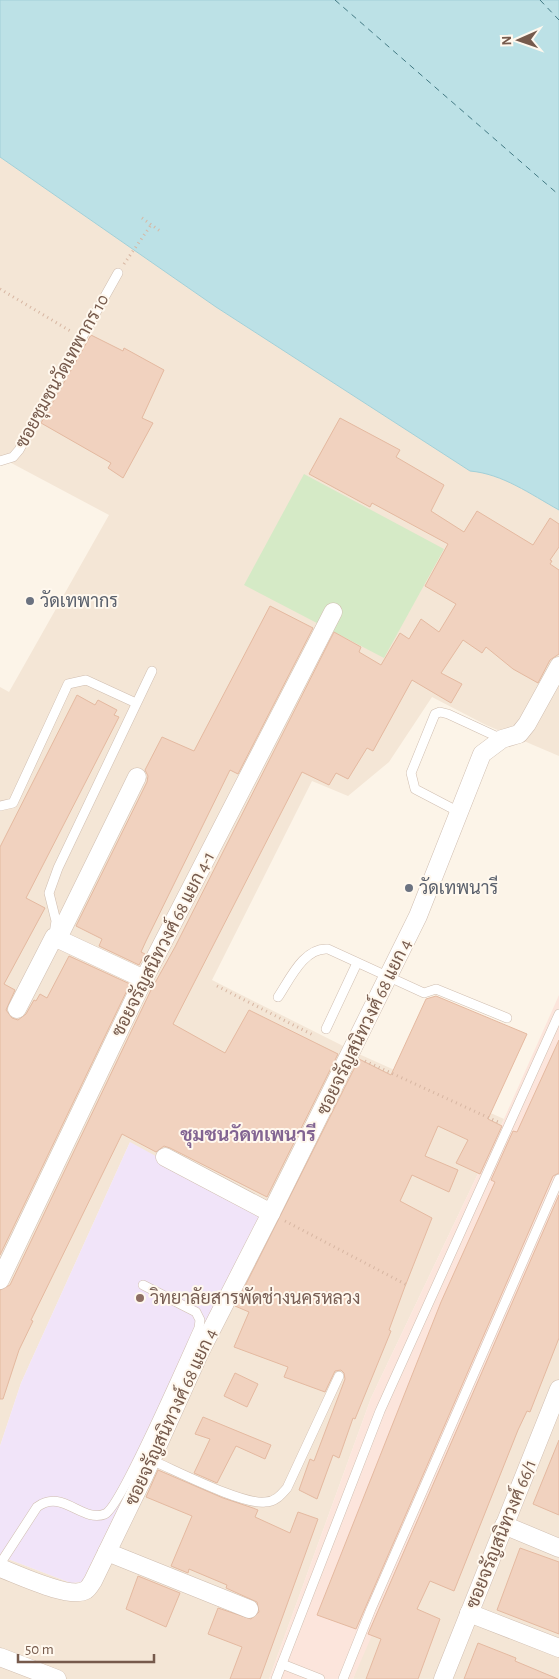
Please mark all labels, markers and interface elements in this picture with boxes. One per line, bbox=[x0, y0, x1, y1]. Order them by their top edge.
north arrow bbox=[494, 15, 544, 65]
text: N bbox=[500, 35, 514, 46]
street label: ซอยชุมชนวัดเทพากร 10 bbox=[10, 290, 114, 452]
place label: วัดเทพากร bbox=[40, 590, 118, 611]
marker: วัดเทพากร bbox=[24, 595, 36, 607]
street label: ซอยจรัญสนิทวงศ์ 68 แยก 4-1 bbox=[105, 847, 219, 1040]
place label: วัดเทพนารี bbox=[419, 875, 498, 898]
marker: วัดเทพนารี bbox=[403, 882, 415, 894]
street label: ซอยจรัญสนิทวงศ์ 68 แยก 4 bbox=[310, 934, 416, 1119]
district label: ชุมชนวัดทเพนารี bbox=[180, 1122, 316, 1149]
place label: วิทยาลัยสารพัดช่างนครหลวง bbox=[149, 1286, 360, 1308]
marker: วิทยาลัยสารพัดช่างนครหลวง bbox=[134, 1292, 146, 1304]
street label: ซอยจรัญสนิทวงศ์ 68 แยก 4 bbox=[118, 1324, 222, 1509]
street label: ซอยจรัญสนิทวงศ์ 66/1 bbox=[459, 1455, 541, 1612]
scale bar bbox=[18, 1632, 154, 1664]
text: 50 m bbox=[25, 1642, 54, 1657]

